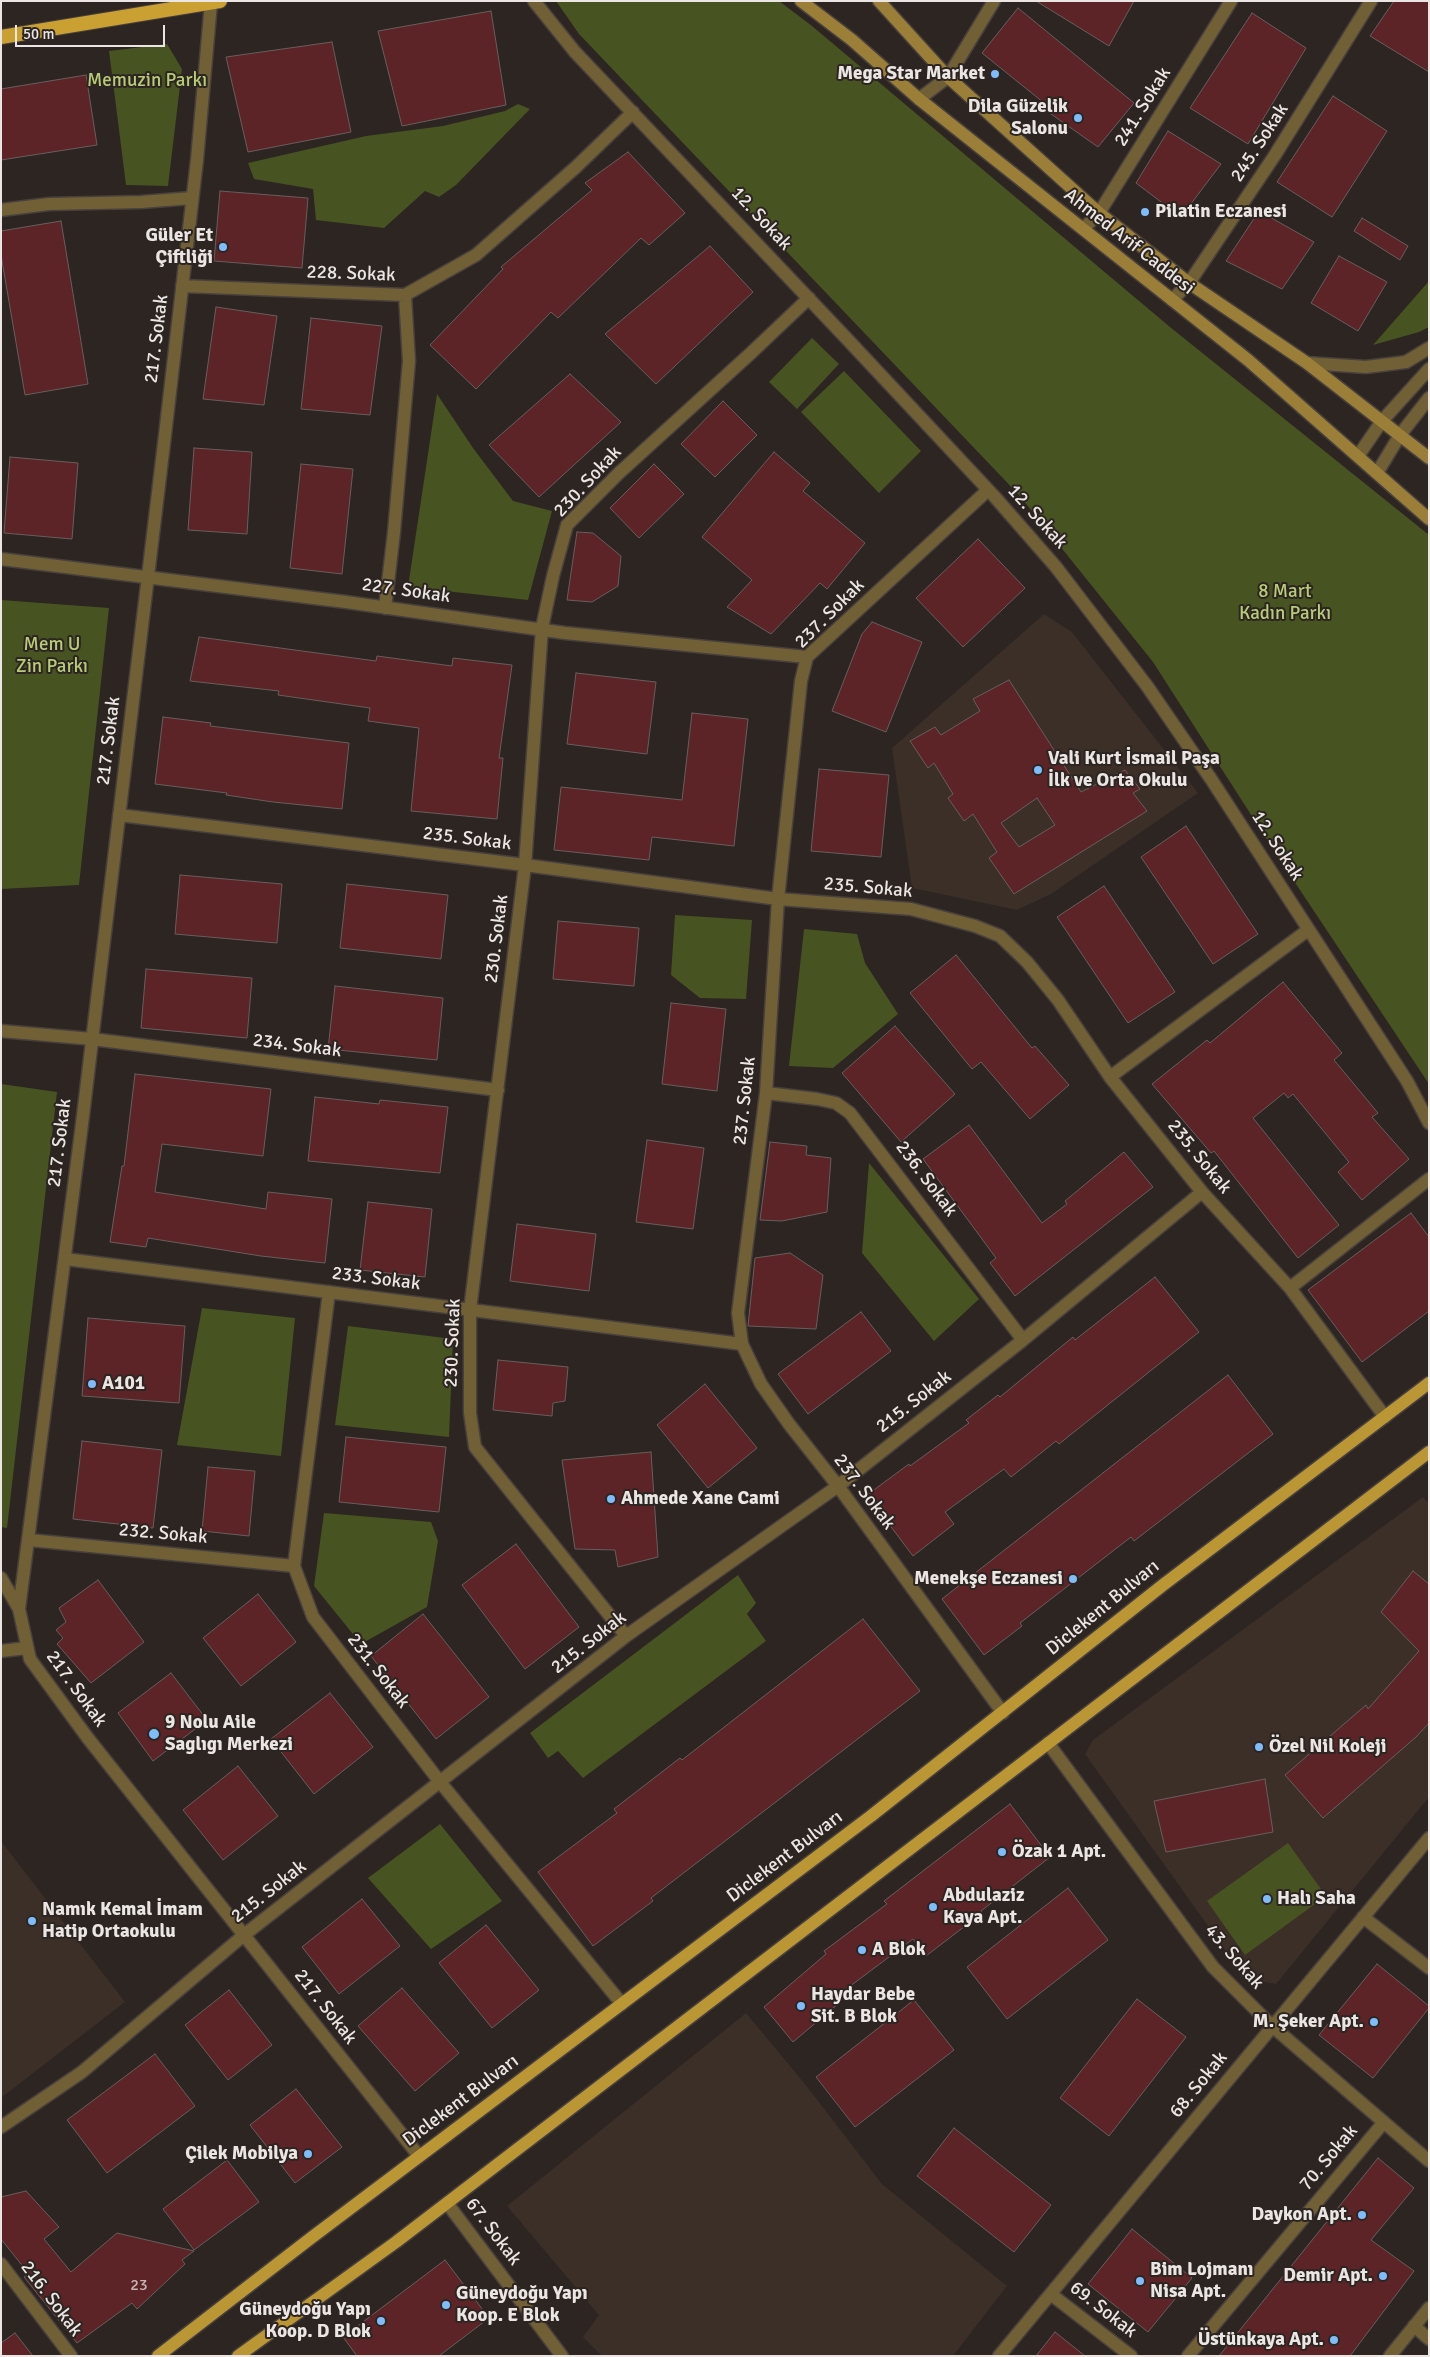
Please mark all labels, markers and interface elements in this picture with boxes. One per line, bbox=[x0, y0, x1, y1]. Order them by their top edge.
scale bar bbox=[18, 15, 168, 47]
text: 50 m bbox=[23, 25, 54, 43]
place label: Mega Star Market bbox=[837, 63, 985, 85]
street label: 241. Sokak bbox=[1110, 63, 1176, 151]
marker: Mega Star Market bbox=[989, 68, 1001, 80]
park label: Memuzin Parkı bbox=[87, 70, 207, 92]
place label: Dila Güzelik Salonu bbox=[968, 96, 1068, 140]
street label: 245. Sokak bbox=[1226, 99, 1294, 187]
marker: Dila Güzelik Salonu bbox=[1072, 112, 1084, 124]
street label: 12. Sokak bbox=[726, 182, 796, 256]
street label: Ahmed Arif Caddesi bbox=[1059, 184, 1199, 300]
place label: Pilatin Eczanesi bbox=[1155, 201, 1287, 223]
marker: Pilatin Eczanesi bbox=[1139, 206, 1151, 218]
place label: Güler Et Çiftliği bbox=[145, 225, 213, 269]
marker: Güler Et Çiftliği bbox=[217, 241, 229, 253]
street label: 228. Sokak bbox=[306, 261, 396, 287]
street label: 217. Sokak bbox=[140, 293, 174, 385]
street label: 230. Sokak bbox=[549, 442, 627, 522]
street label: 12. Sokak bbox=[1002, 480, 1072, 554]
street label: 227. Sokak bbox=[360, 574, 452, 608]
street label: 237. Sokak bbox=[790, 574, 870, 654]
park label: 8 Mart Kadın Parkı bbox=[1239, 581, 1331, 625]
park label: Mem U Zin Parkı bbox=[16, 634, 88, 678]
street label: 217. Sokak bbox=[92, 695, 126, 787]
place label: Vali Kurt İsmail Paşa İlk ve Orta Okulu bbox=[1048, 748, 1220, 792]
marker: Vali Kurt İsmail Paşa İlk ve Orta Okulu bbox=[1032, 764, 1044, 776]
street label: 12. Sokak bbox=[1246, 807, 1308, 885]
street label: 235. Sokak bbox=[421, 822, 513, 856]
street label: 235. Sokak bbox=[823, 873, 913, 903]
street label: 230. Sokak bbox=[480, 893, 514, 985]
street label: 234. Sokak bbox=[251, 1029, 343, 1063]
street label: 237. Sokak bbox=[729, 1056, 761, 1146]
street label: 217. Sokak bbox=[43, 1097, 77, 1189]
street label: 235. Sokak bbox=[1162, 1115, 1236, 1199]
street label: 236. Sokak bbox=[890, 1137, 962, 1221]
street label: 233. Sokak bbox=[330, 1262, 422, 1296]
street label: 230. Sokak bbox=[440, 1298, 466, 1388]
street label: 215. Sokak bbox=[872, 1366, 956, 1438]
place label: A101 bbox=[102, 1373, 145, 1395]
marker: A101 bbox=[86, 1378, 98, 1390]
street label: 237. Sokak bbox=[828, 1450, 900, 1534]
place label: Ahmede Xane Cami bbox=[621, 1488, 780, 1510]
marker: Ahmede Xane Cami bbox=[605, 1493, 617, 1505]
street label: 232. Sokak bbox=[118, 1519, 208, 1549]
street label: Diclekent Bulvarı bbox=[1042, 1555, 1164, 1661]
place label: Menekşe Eczanesi bbox=[914, 1568, 1063, 1590]
marker: Menekşe Eczanesi bbox=[1067, 1573, 1079, 1585]
street label: 215. Sokak bbox=[547, 1607, 631, 1679]
street label: 231. Sokak bbox=[342, 1629, 414, 1713]
street label: 217. Sokak bbox=[41, 1646, 111, 1732]
place label: 9 Nolu Aile Saglıgı Merkezi bbox=[165, 1712, 293, 1756]
marker: 9 Nolu Aile Saglıgı Merkezi bbox=[147, 1727, 161, 1741]
place label: Özel Nil Koleji bbox=[1269, 1736, 1386, 1758]
marker: Özel Nil Koleji bbox=[1253, 1741, 1265, 1753]
street label: Diclekent Bulvarı bbox=[723, 1806, 847, 1908]
place label: Özak 1 Apt. bbox=[1012, 1841, 1106, 1863]
marker: Özak 1 Apt. bbox=[996, 1846, 1008, 1858]
street label: 215. Sokak bbox=[227, 1856, 311, 1928]
place label: Abdulaziz Kaya Apt. bbox=[943, 1885, 1024, 1929]
place label: Halı Saha bbox=[1277, 1888, 1356, 1910]
marker: Halı Saha bbox=[1261, 1893, 1273, 1905]
place label: Namık Kemal İmam Hatip Ortaokulu bbox=[42, 1899, 203, 1943]
marker: Abdulaziz Kaya Apt. bbox=[927, 1901, 939, 1913]
marker: Namık Kemal İmam Hatip Ortaokulu bbox=[26, 1915, 38, 1927]
street label: 43. Sokak bbox=[1200, 1920, 1268, 1994]
place label: A Blok bbox=[872, 1939, 926, 1961]
marker: A Blok bbox=[856, 1944, 868, 1956]
street label: 217. Sokak bbox=[289, 1965, 361, 2049]
place label: Haydar Bebe Sit. B Blok bbox=[811, 1984, 915, 2028]
marker: Haydar Bebe Sit. B Blok bbox=[795, 2000, 807, 2012]
place label: M. Şeker Apt. bbox=[1253, 2011, 1364, 2033]
marker: M. Şeker Apt. bbox=[1368, 2016, 1380, 2028]
street label: 68. Sokak bbox=[1165, 2047, 1233, 2123]
street label: Diclekent Bulvarı bbox=[399, 2050, 523, 2152]
street label: 70. Sokak bbox=[1295, 2120, 1363, 2196]
place label: Çilek Mobilya bbox=[185, 2143, 298, 2165]
marker: Çilek Mobilya bbox=[302, 2148, 314, 2160]
street label: 67. Sokak bbox=[460, 2194, 526, 2270]
place label: Daykon Apt. bbox=[1252, 2204, 1352, 2226]
marker: Daykon Apt. bbox=[1356, 2209, 1368, 2221]
street label: 216. Sokak bbox=[15, 2257, 87, 2341]
place label: Bim Lojmanı Nisa Apt. bbox=[1150, 2259, 1253, 2303]
place label: Demir Apt. bbox=[1283, 2265, 1373, 2287]
marker: Demir Apt. bbox=[1377, 2270, 1389, 2282]
marker: Bim Lojmanı Nisa Apt. bbox=[1134, 2275, 1146, 2287]
house number: 23 bbox=[130, 2276, 148, 2296]
street label: 69. Sokak bbox=[1065, 2277, 1141, 2343]
place label: Güneydoğu Yapı Koop. E Blok bbox=[456, 2283, 588, 2327]
place label: Güneydoğu Yapı Koop. D Blok bbox=[239, 2299, 371, 2343]
marker: Güneydoğu Yapı Koop. E Blok bbox=[440, 2299, 452, 2311]
marker: Güneydoğu Yapı Koop. D Blok bbox=[375, 2315, 387, 2327]
place label: Üstünkaya Apt. bbox=[1198, 2329, 1324, 2351]
marker: Üstünkaya Apt. bbox=[1328, 2334, 1340, 2346]

